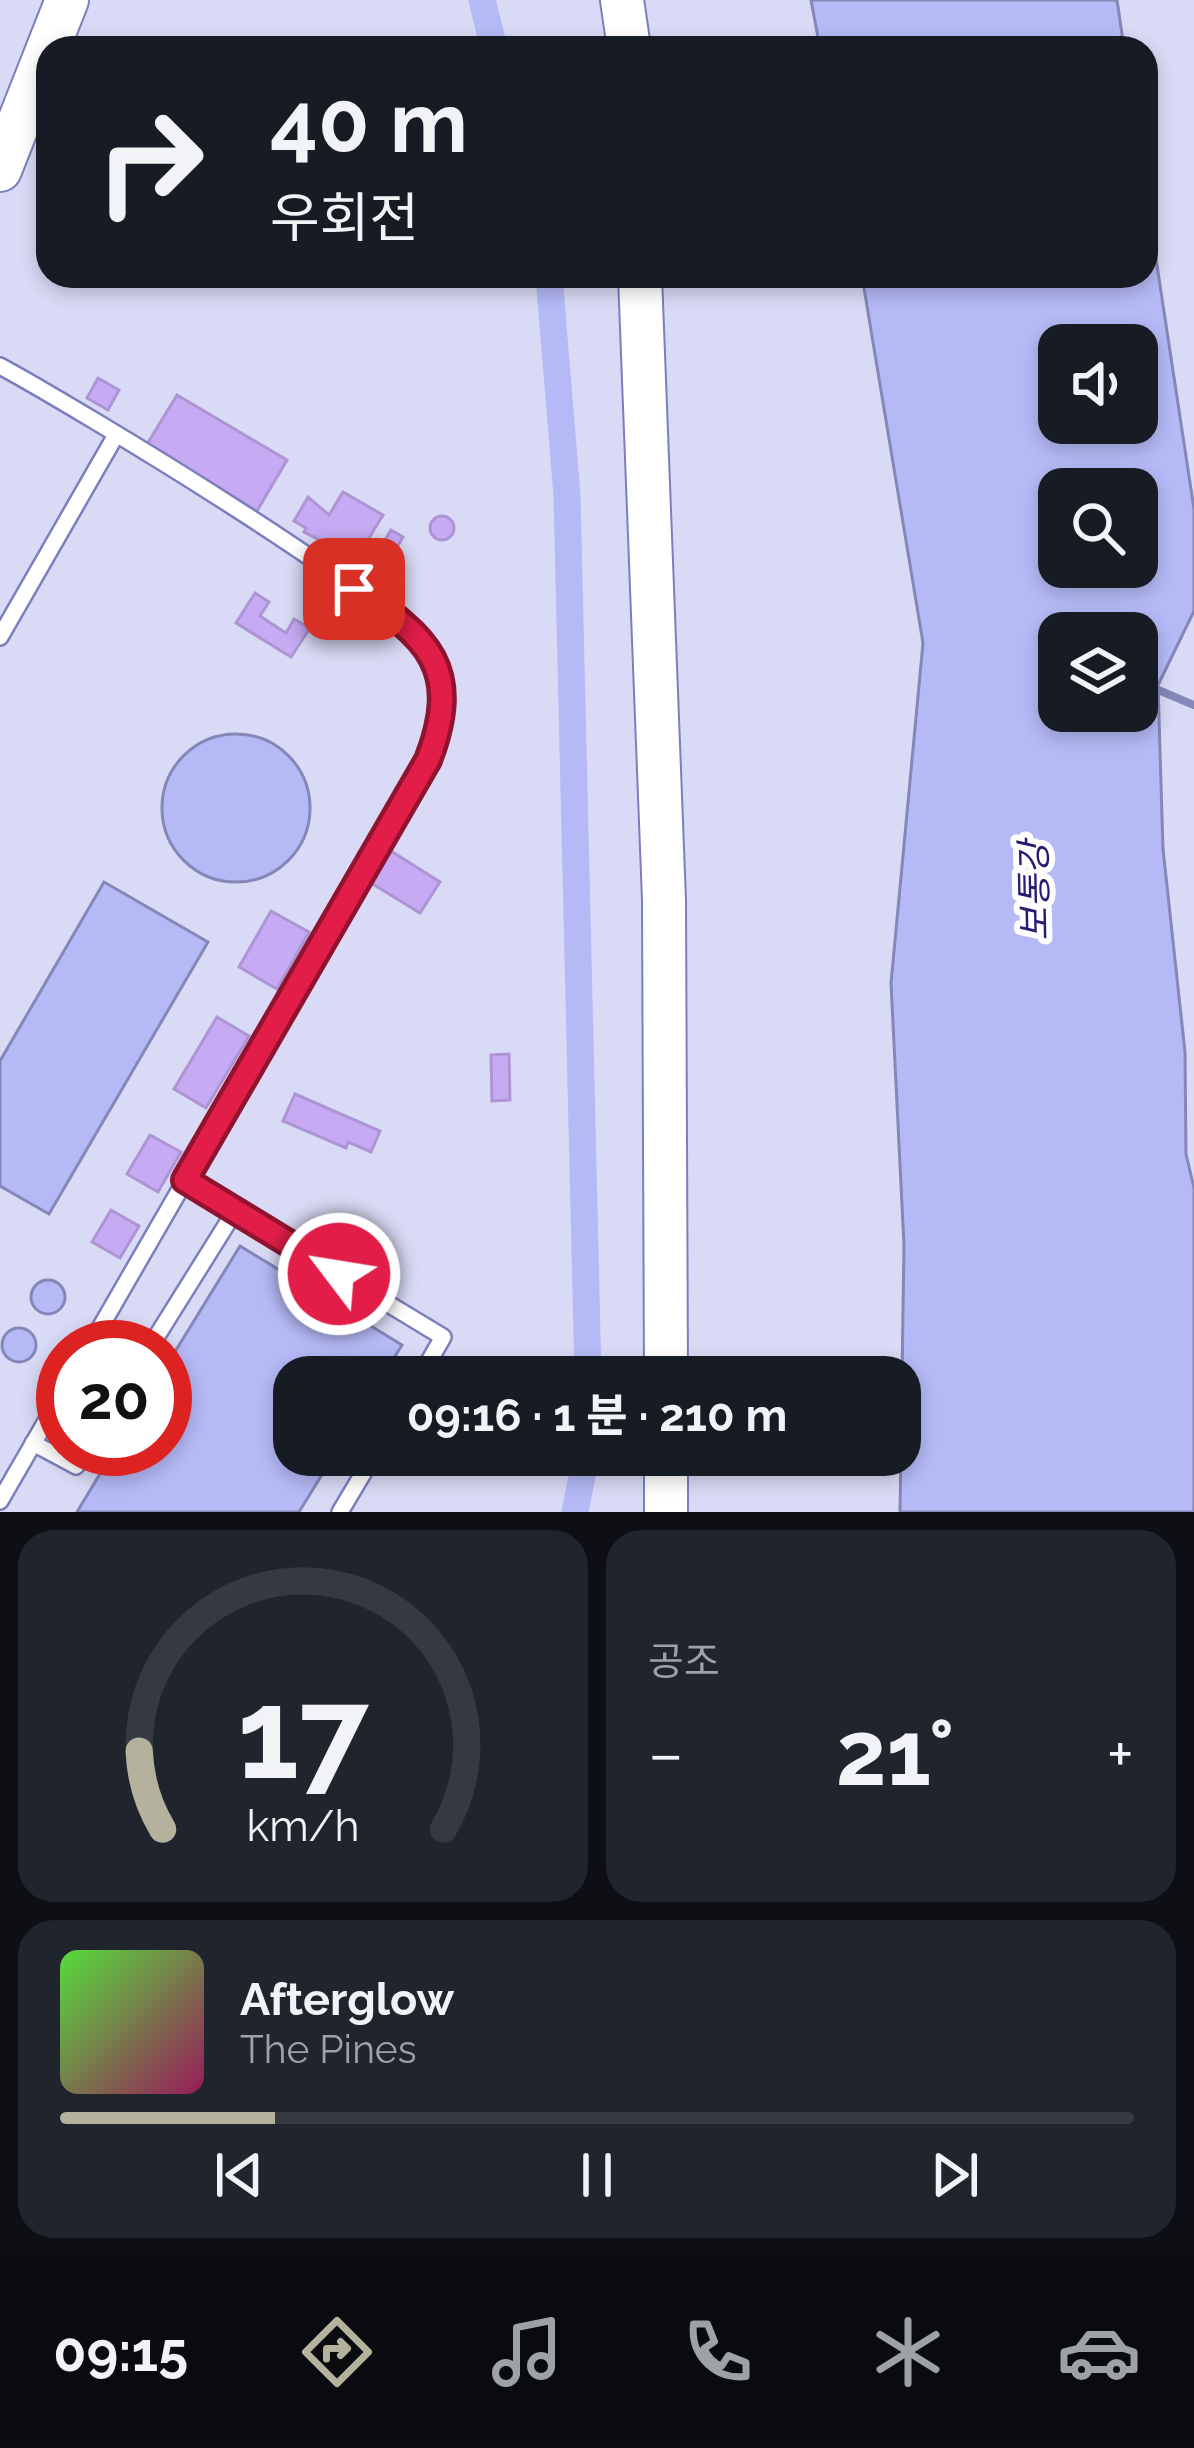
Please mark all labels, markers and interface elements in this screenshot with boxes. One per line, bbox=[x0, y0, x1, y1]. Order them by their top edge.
text: 40 m bbox=[270, 73, 468, 172]
icon: right bbox=[72, 84, 228, 240]
text: 우회전 bbox=[270, 186, 419, 250]
map controls bbox=[1038, 324, 1158, 732]
button: sound bbox=[1038, 324, 1158, 444]
button: search bbox=[1038, 468, 1158, 588]
pin bbox=[303, 538, 405, 640]
icon: arrive bbox=[321, 556, 387, 622]
button: layers bbox=[1038, 612, 1158, 732]
water label: 보통강 bbox=[1012, 836, 1056, 941]
position arrow bbox=[276, 1211, 402, 1337]
speed limit sign: 20 bbox=[36, 1320, 192, 1476]
text: 09:16 · 1 분 · 210 m bbox=[407, 1389, 787, 1442]
text: 공조 bbox=[648, 1638, 720, 1684]
text: 17 bbox=[237, 1661, 370, 1807]
text: 21° bbox=[836, 1700, 955, 1806]
text: − bbox=[648, 1715, 684, 1792]
text: + bbox=[1107, 1715, 1134, 1792]
text: km/h bbox=[246, 1801, 360, 1851]
text: Afterglow bbox=[240, 1973, 454, 2026]
text: The Pines bbox=[240, 2026, 417, 2072]
icon: previous bbox=[206, 2142, 272, 2208]
icon: pause bbox=[564, 2142, 630, 2208]
icon: next bbox=[922, 2142, 988, 2208]
icon: directions bbox=[295, 2310, 379, 2394]
icon: music bbox=[485, 2310, 569, 2394]
icon: phone bbox=[676, 2310, 760, 2394]
icon: climate bbox=[866, 2310, 950, 2394]
icon: car bbox=[1057, 2310, 1141, 2394]
text: 09:15 bbox=[53, 2320, 188, 2384]

